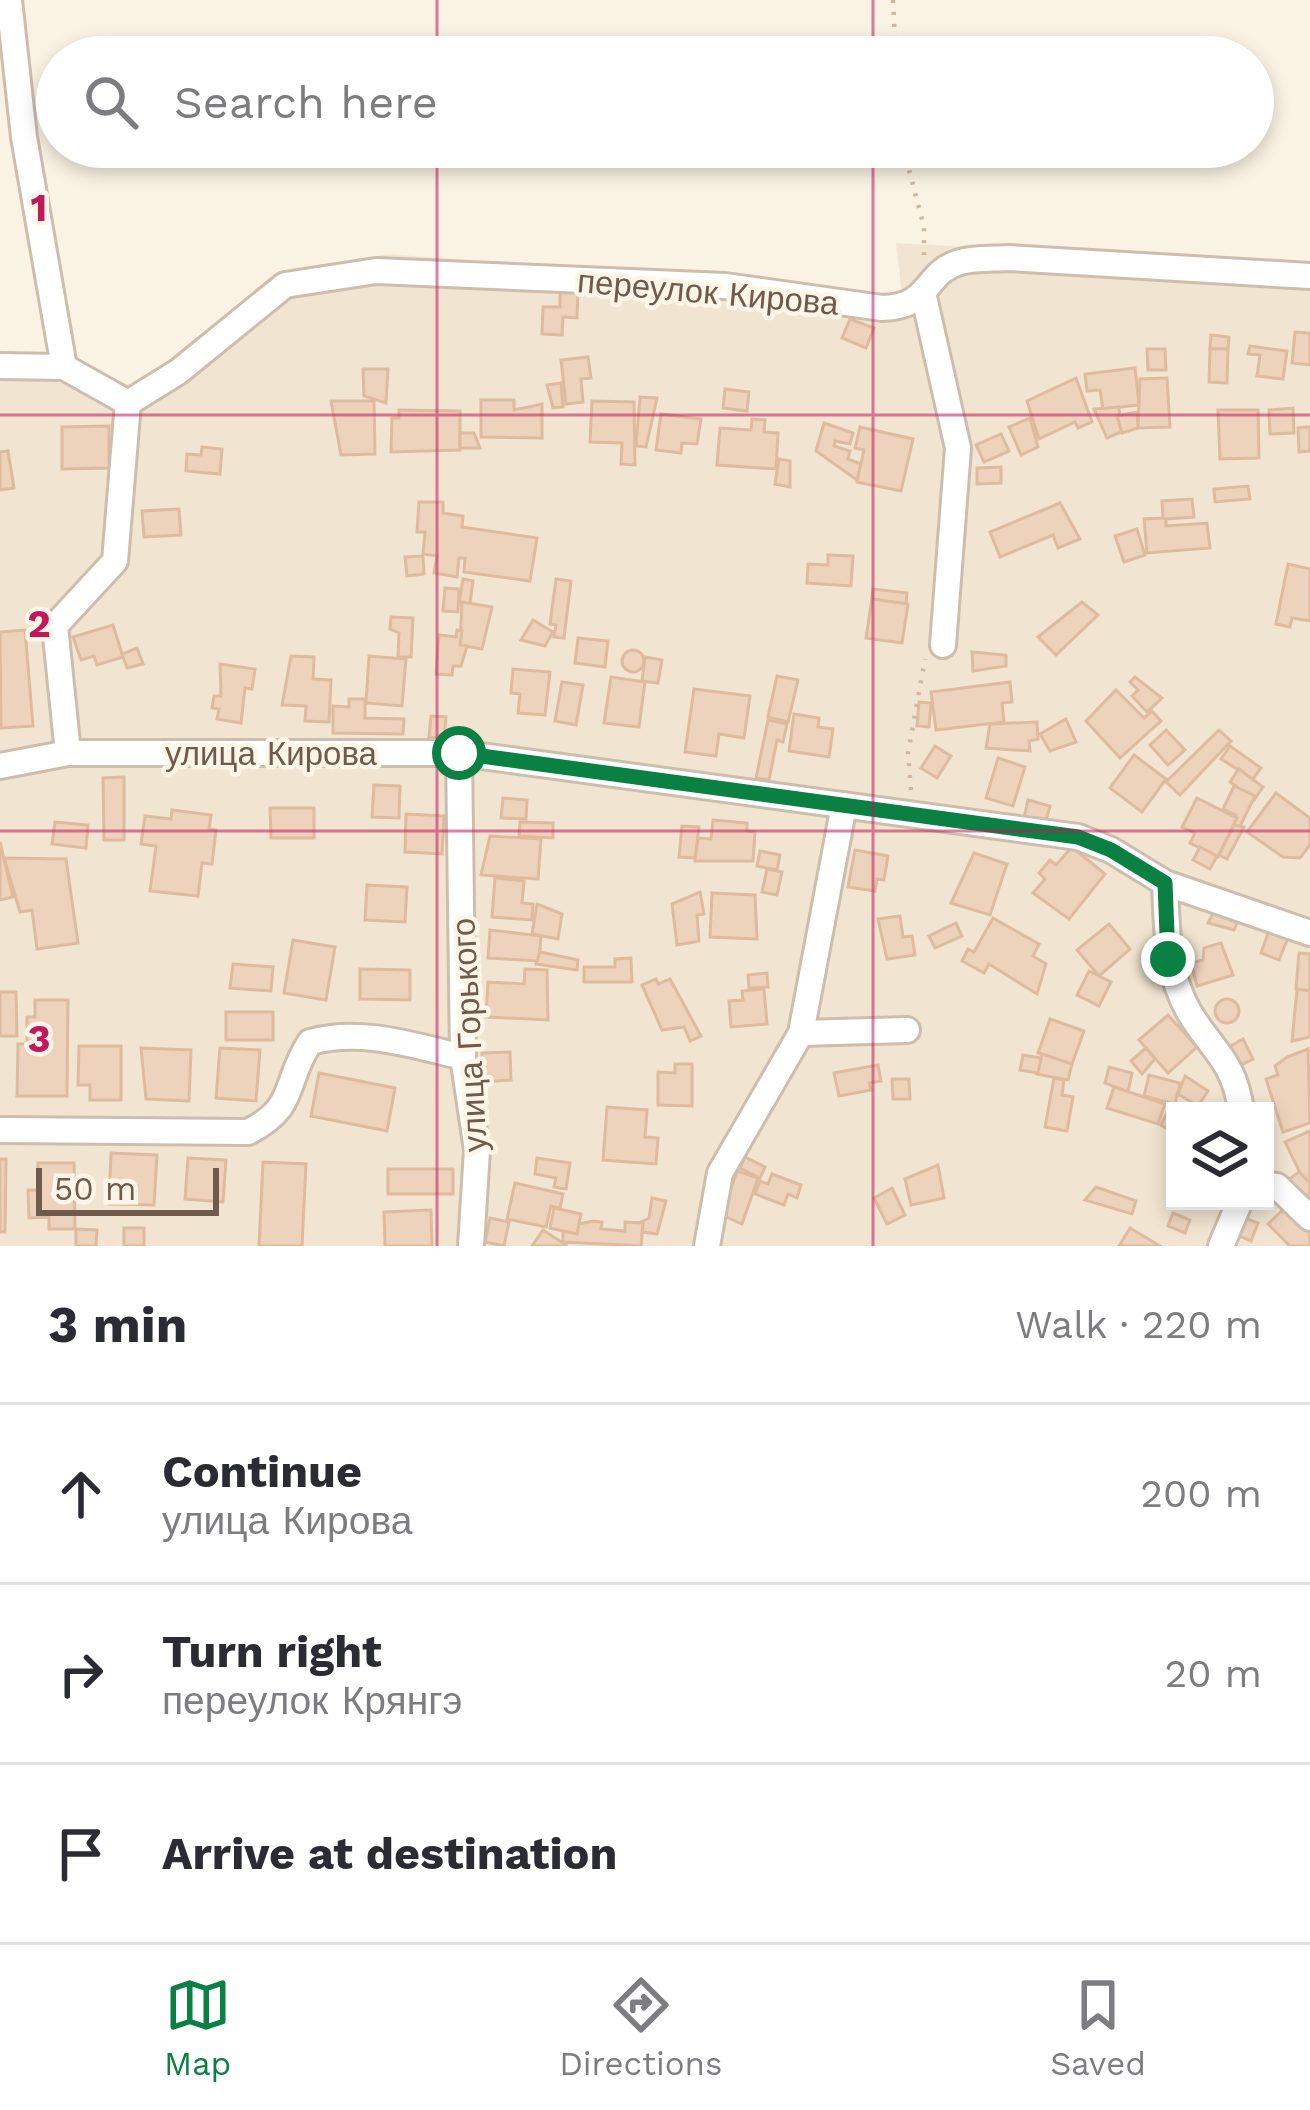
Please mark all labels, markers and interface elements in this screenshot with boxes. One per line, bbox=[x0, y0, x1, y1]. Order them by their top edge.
search box bbox=[36, 36, 1274, 168]
icon: search bbox=[78, 69, 144, 135]
text: Search here bbox=[174, 76, 438, 129]
text: 1 bbox=[31, 185, 47, 230]
street label: переулок Кирова bbox=[576, 261, 841, 323]
text: 2 bbox=[27, 601, 51, 646]
route start bbox=[432, 726, 486, 780]
street label: улица Кирова bbox=[165, 734, 378, 773]
street label: улица Горького bbox=[443, 917, 495, 1153]
route end bbox=[1141, 932, 1195, 986]
text: 3 bbox=[27, 1016, 51, 1061]
map controls bbox=[1166, 1102, 1274, 1210]
button: layers bbox=[1166, 1102, 1274, 1210]
scale bar bbox=[36, 1162, 219, 1215]
text: 50 m bbox=[54, 1169, 136, 1208]
text: 3 min bbox=[48, 1295, 187, 1354]
text: Walk · 220 m bbox=[1015, 1302, 1262, 1347]
text: Continue bbox=[162, 1445, 362, 1498]
icon: ahead bbox=[48, 1461, 114, 1527]
text: 200 m bbox=[1140, 1471, 1262, 1516]
text: улица Кирова bbox=[162, 1498, 412, 1543]
text: Turn right bbox=[162, 1625, 382, 1678]
icon: right bbox=[48, 1641, 114, 1707]
text: 20 m bbox=[1165, 1651, 1262, 1696]
text: переулок Крянгэ bbox=[162, 1678, 462, 1723]
icon: arrive bbox=[48, 1821, 114, 1887]
text: Arrive at destination bbox=[162, 1827, 617, 1880]
tab: Map bbox=[164, 1972, 231, 2083]
tab: Directions bbox=[559, 1972, 722, 2083]
tab: Saved bbox=[1050, 1972, 1146, 2083]

